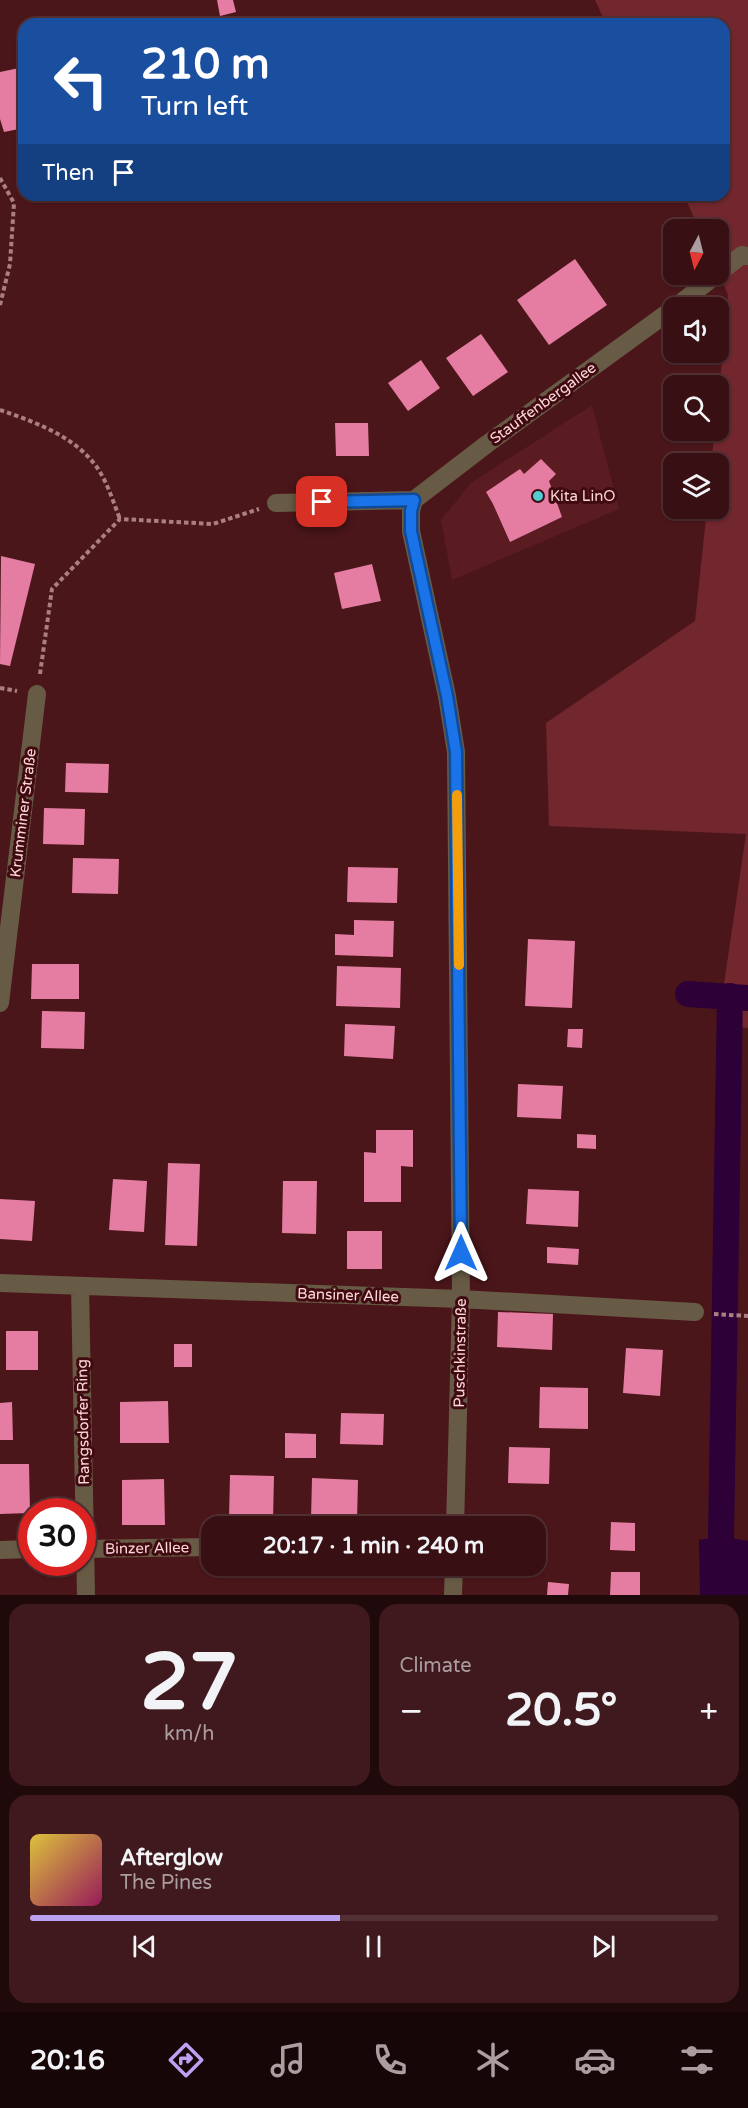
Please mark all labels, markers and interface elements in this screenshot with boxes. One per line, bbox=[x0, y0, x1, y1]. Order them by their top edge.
text: 210 m bbox=[141, 39, 270, 90]
icon: left bbox=[42, 42, 120, 120]
text: Turn left bbox=[141, 90, 248, 123]
icon: arrive bbox=[107, 156, 140, 189]
text: Then bbox=[42, 160, 95, 186]
north arrow bbox=[663, 219, 729, 285]
map controls bbox=[663, 219, 729, 519]
button: sound bbox=[663, 297, 729, 363]
street label: Stauffenbergallee bbox=[486, 358, 600, 448]
button: search bbox=[663, 375, 729, 441]
button: layers bbox=[663, 453, 729, 519]
pin bbox=[296, 476, 347, 527]
icon: arrive bbox=[305, 485, 338, 518]
place label: Kita LinO bbox=[550, 487, 615, 505]
marker: Kita LinO bbox=[531, 489, 545, 503]
street label: Krumminer Straße bbox=[6, 747, 40, 879]
position arrow bbox=[429, 1221, 493, 1285]
street label: Bansiner Allee bbox=[297, 1284, 399, 1306]
street label: Puschkinstraße bbox=[450, 1298, 470, 1408]
street label: Rangsdorfer Ring bbox=[73, 1359, 93, 1485]
speed limit sign: 30 bbox=[18, 1498, 96, 1576]
text: 20:17 · 1 min · 240 m bbox=[263, 1533, 484, 1559]
street label: Binzer Allee bbox=[105, 1538, 189, 1558]
text: 27 bbox=[140, 1636, 238, 1730]
text: Climate bbox=[400, 1654, 472, 1678]
text: 20.5° bbox=[505, 1684, 618, 1738]
text: − bbox=[400, 1692, 423, 1731]
text: + bbox=[699, 1692, 718, 1731]
text: km/h bbox=[164, 1722, 214, 1746]
text: Afterglow bbox=[120, 1845, 223, 1871]
text: The Pines bbox=[120, 1871, 212, 1895]
icon: previous bbox=[128, 1930, 161, 1963]
icon: pause bbox=[357, 1930, 390, 1963]
icon: next bbox=[587, 1930, 620, 1963]
icon: directions bbox=[165, 2039, 207, 2081]
icon: music bbox=[267, 2039, 309, 2081]
icon: phone bbox=[369, 2039, 411, 2081]
icon: climate bbox=[472, 2039, 514, 2081]
icon: car bbox=[574, 2039, 616, 2081]
icon: filters bbox=[676, 2039, 718, 2081]
text: 20:16 bbox=[30, 2044, 105, 2077]

